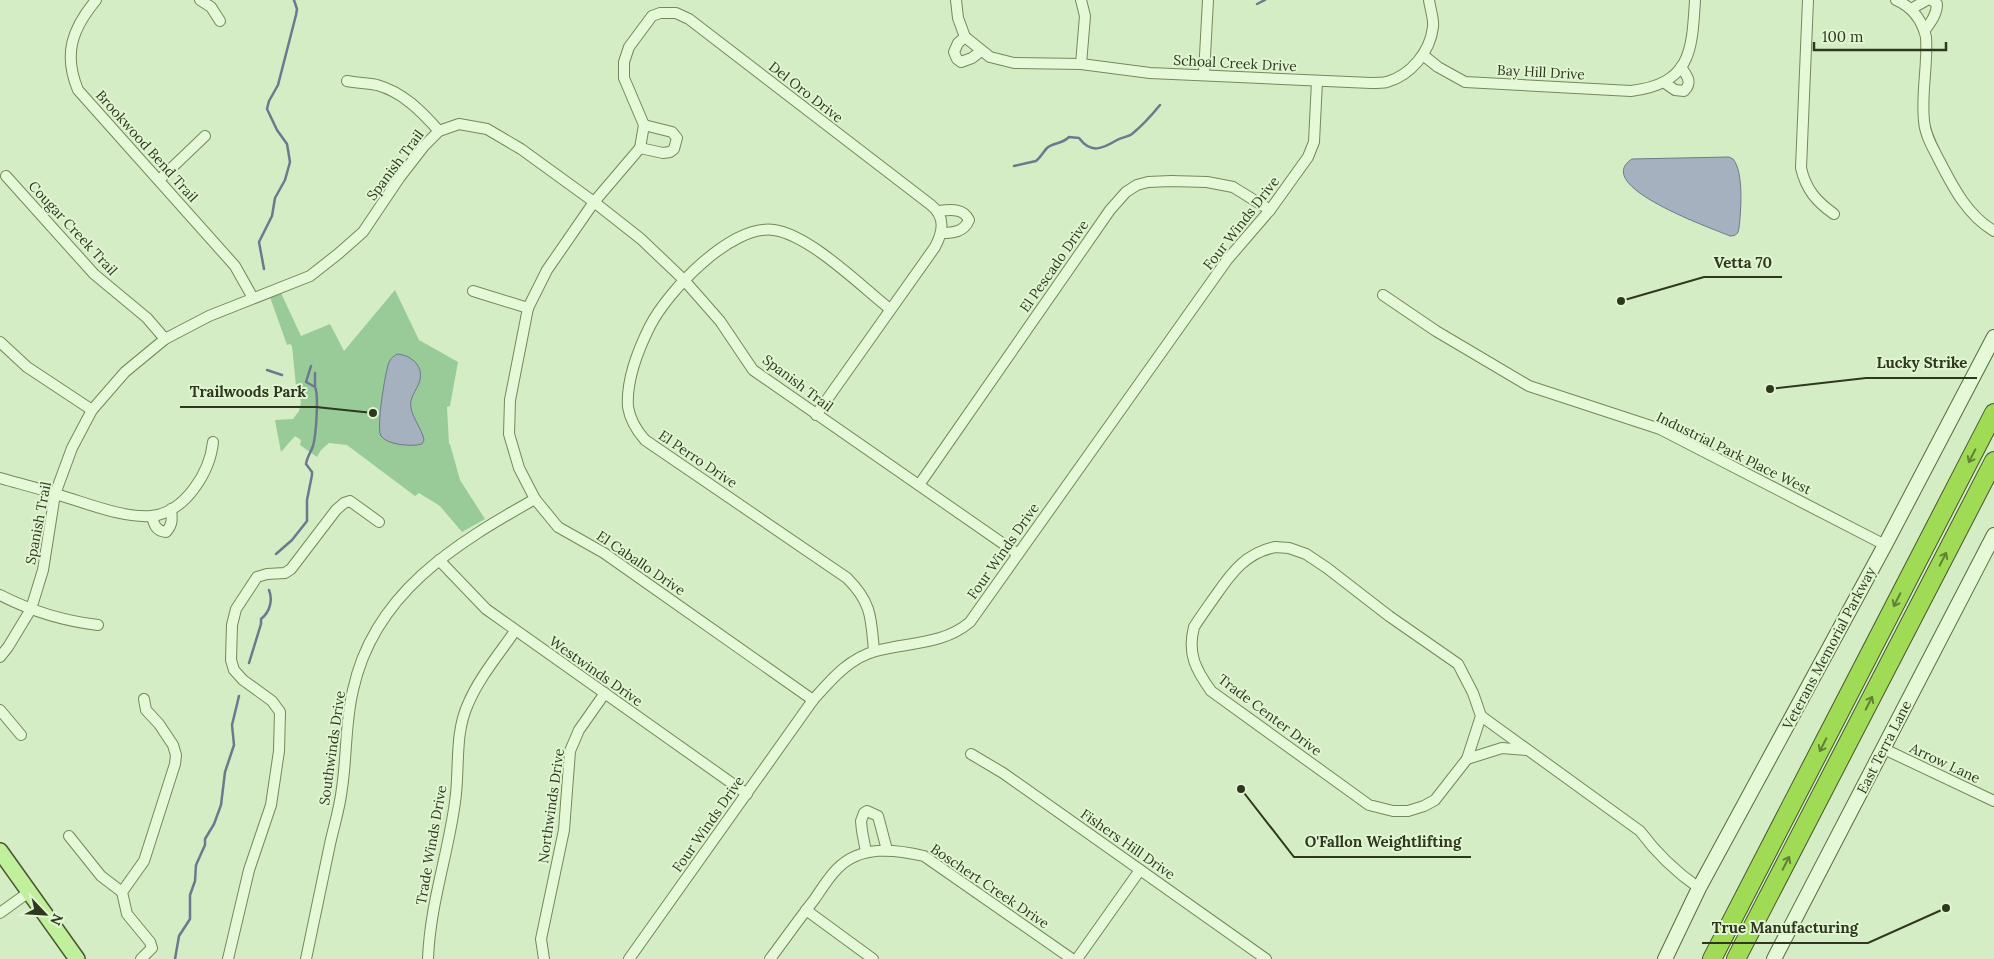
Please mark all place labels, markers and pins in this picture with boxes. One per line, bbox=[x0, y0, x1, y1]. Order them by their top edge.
callout: Vetta 70 bbox=[1704, 247, 1782, 277]
callout: Lucky Strike bbox=[1866, 348, 1977, 378]
callout: Trailwoods Park bbox=[180, 377, 316, 407]
callout: O'Fallon Weightlifting bbox=[1294, 827, 1471, 857]
callout: True Manufacturing bbox=[1702, 913, 1868, 943]

